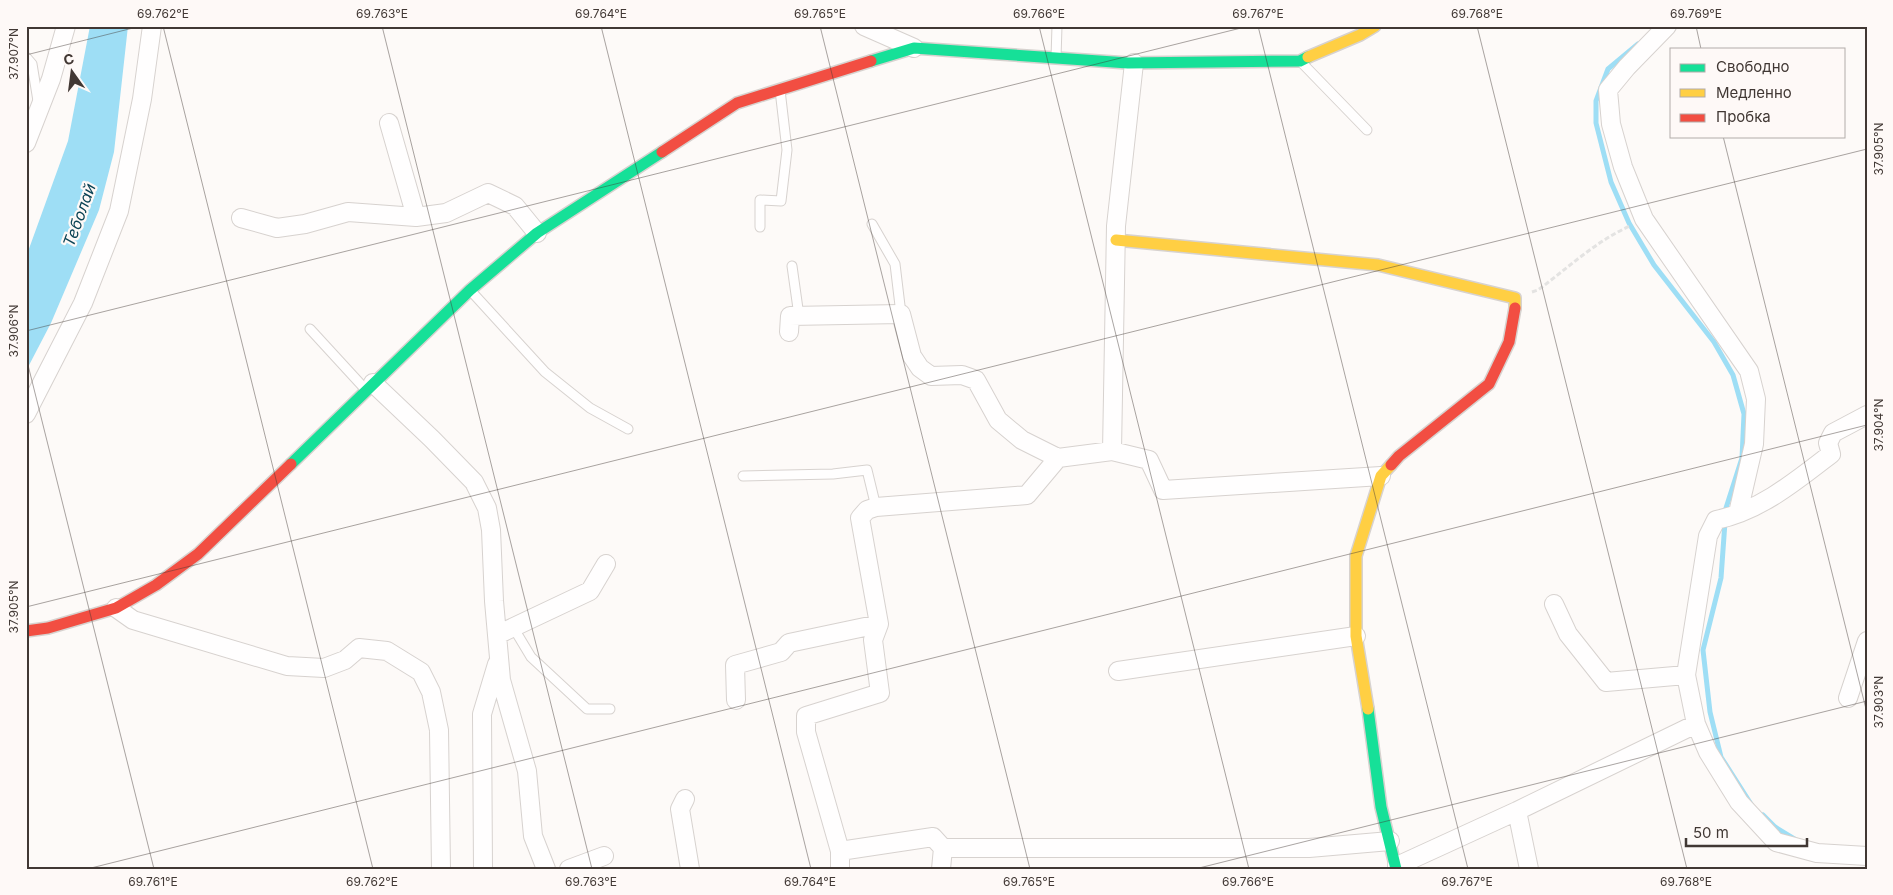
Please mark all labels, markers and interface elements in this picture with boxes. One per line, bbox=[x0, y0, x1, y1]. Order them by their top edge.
text: 69.762°E bbox=[137, 6, 189, 21]
text: 69.763°E bbox=[356, 6, 408, 21]
text: 69.764°E bbox=[575, 6, 627, 21]
text: 69.765°E bbox=[794, 6, 846, 21]
text: 69.766°E bbox=[1013, 6, 1065, 21]
text: 69.767°E bbox=[1232, 6, 1284, 21]
text: 69.768°E bbox=[1451, 6, 1503, 21]
text: 69.769°E bbox=[1670, 6, 1722, 21]
text: 37.907°N bbox=[6, 28, 21, 80]
north arrow bbox=[48, 48, 98, 98]
legend bbox=[1670, 48, 1846, 138]
text: С bbox=[62, 49, 76, 68]
text: Свободно bbox=[1716, 57, 1790, 76]
text: Медленно bbox=[1716, 83, 1792, 102]
text: Пробка bbox=[1716, 107, 1771, 126]
text: 37.905°N bbox=[1871, 123, 1886, 175]
water label: Теболай bbox=[58, 181, 100, 249]
text: 37.906°N bbox=[6, 304, 21, 358]
text: 37.904°N bbox=[1871, 398, 1886, 452]
text: 37.905°N bbox=[6, 581, 21, 633]
text: 37.903°N bbox=[1871, 676, 1886, 728]
scale bar bbox=[1686, 815, 1807, 847]
text: 50 m bbox=[1693, 823, 1729, 842]
text: 69.761°E bbox=[128, 874, 178, 889]
text: 69.762°E bbox=[346, 874, 398, 889]
text: 69.763°E bbox=[565, 874, 617, 889]
text: 69.764°E bbox=[784, 874, 836, 889]
text: 69.765°E bbox=[1003, 874, 1055, 889]
text: 69.766°E bbox=[1222, 874, 1274, 889]
text: 69.767°E bbox=[1441, 874, 1493, 889]
text: 69.768°E bbox=[1660, 874, 1712, 889]

